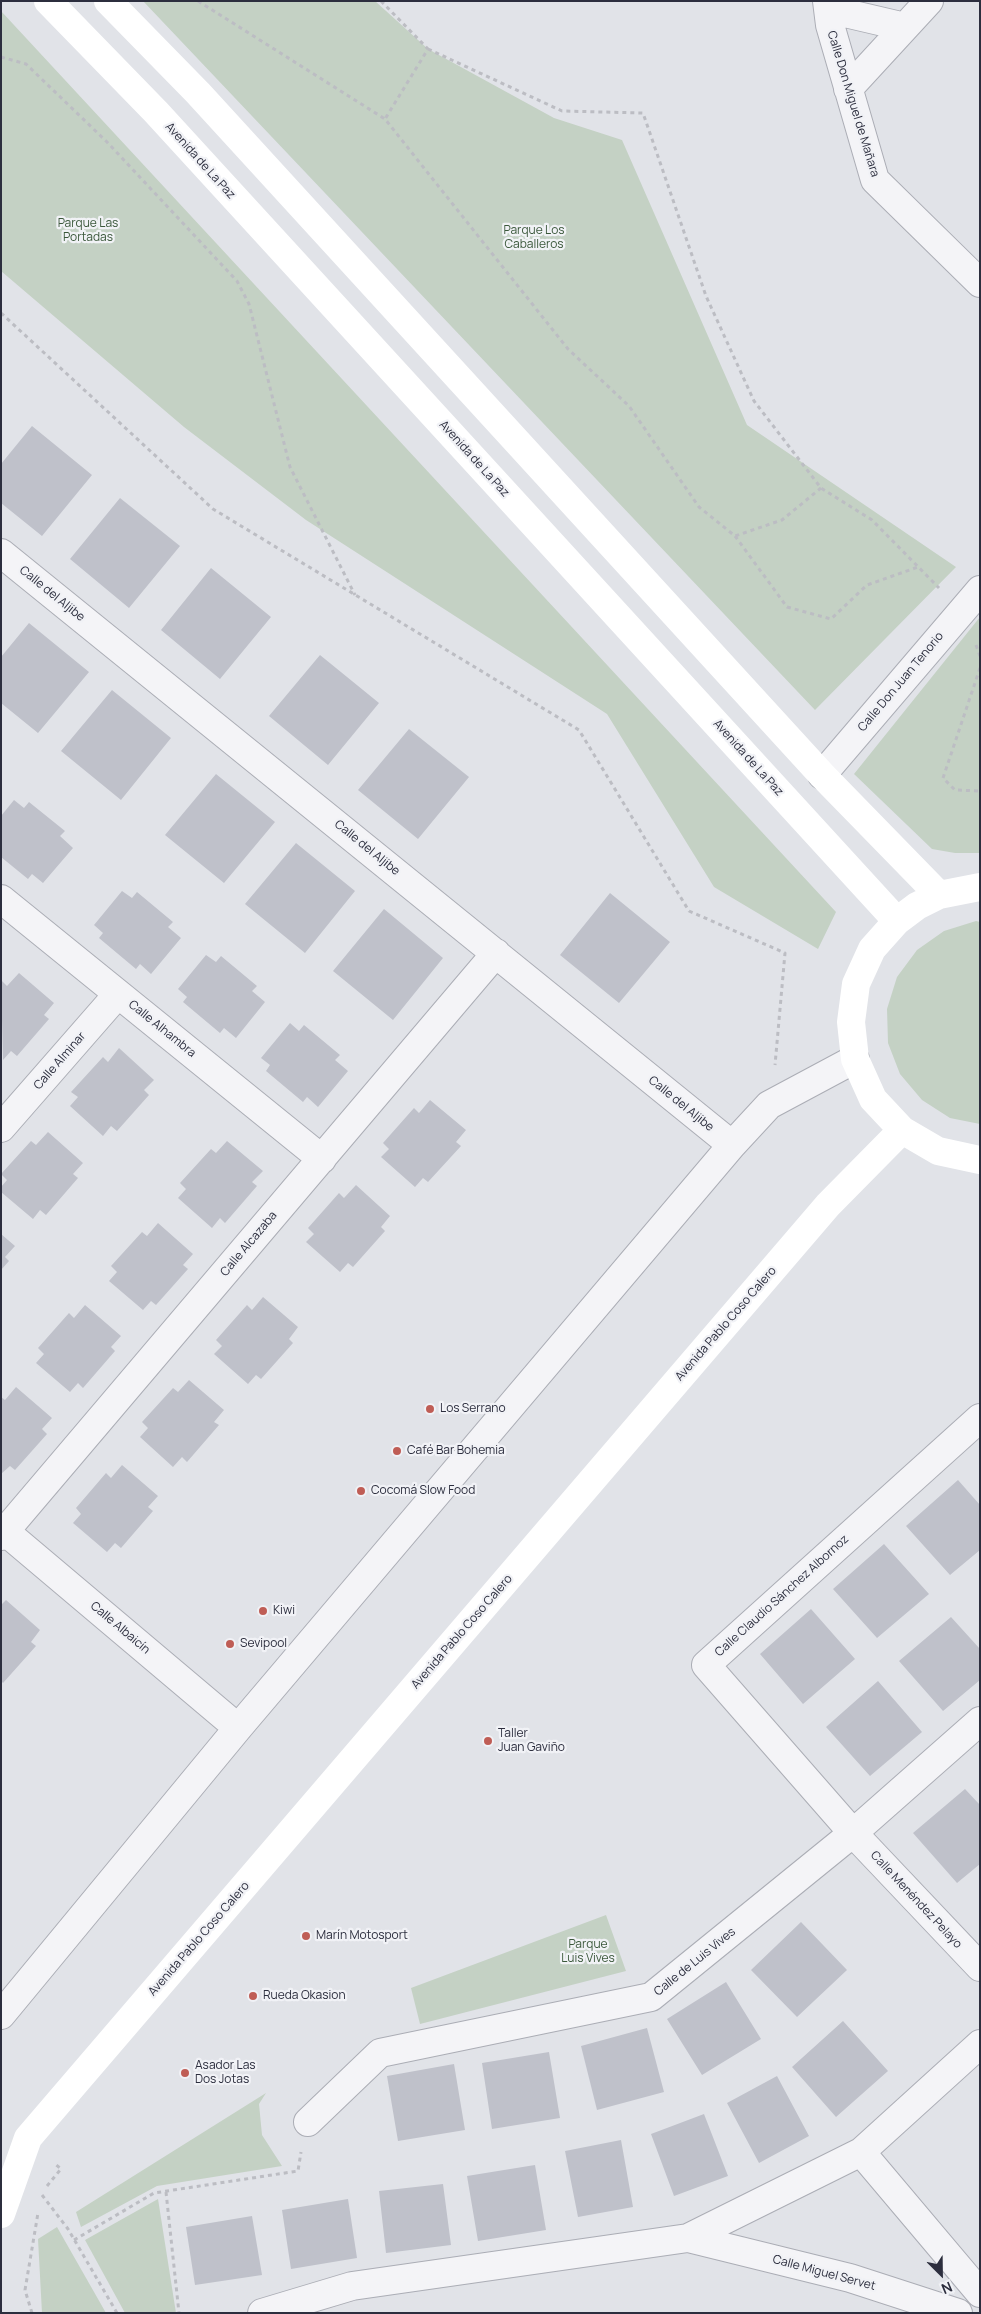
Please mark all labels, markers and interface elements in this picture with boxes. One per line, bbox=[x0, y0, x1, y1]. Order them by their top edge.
street label: Calle Don Miguel de Mañara bbox=[824, 29, 882, 179]
street label: Avenida de La Paz bbox=[162, 120, 238, 202]
park label: Parque Las Portadas bbox=[58, 217, 118, 245]
park label: Parque Los Caballeros bbox=[503, 224, 565, 252]
street label: Avenida de La Paz bbox=[436, 418, 512, 500]
street label: Calle del Aljibe bbox=[16, 563, 88, 625]
street label: Calle Don Juan Tenorio bbox=[855, 629, 947, 735]
street label: Avenida de La Paz bbox=[710, 717, 786, 799]
street label: Calle del Aljibe bbox=[331, 817, 403, 879]
street label: Calle Alhambra bbox=[125, 997, 199, 1061]
street label: Calle Alminar bbox=[31, 1029, 89, 1093]
street label: Calle del Aljibe bbox=[645, 1073, 717, 1135]
street label: Calle Alcazaba bbox=[218, 1209, 280, 1279]
street label: Avenida Pablo Coso Calero bbox=[672, 1264, 780, 1384]
place label: Los Serrano bbox=[440, 1402, 506, 1416]
marker: Los Serrano bbox=[424, 1403, 436, 1415]
place label: Café Bar Bohemia bbox=[407, 1444, 505, 1458]
marker: Café Bar Bohemia bbox=[391, 1445, 403, 1457]
place label: Cocomá Slow Food bbox=[371, 1484, 475, 1498]
marker: Cocomá Slow Food bbox=[355, 1485, 367, 1497]
street label: Calle Claudio Sánchez Albornoz bbox=[712, 1532, 852, 1660]
street label: Avenida Pablo Coso Calero bbox=[408, 1572, 516, 1692]
street label: Calle Albaicín bbox=[87, 1599, 153, 1657]
place label: Kiwi bbox=[273, 1604, 295, 1618]
marker: Kiwi bbox=[257, 1605, 269, 1617]
place label: Sevipool bbox=[240, 1637, 287, 1651]
marker: Sevipool bbox=[224, 1638, 236, 1650]
place label: Taller Juan Gaviño bbox=[498, 1727, 565, 1755]
marker: Taller Juan Gaviño bbox=[482, 1735, 494, 1747]
street label: Calle Menéndez Pelayo bbox=[867, 1848, 965, 1952]
street label: Avenida Pablo Coso Calero bbox=[145, 1879, 253, 1999]
street label: Calle de Luis Vives bbox=[651, 1925, 739, 1999]
place label: Marín Motosport bbox=[316, 1929, 408, 1943]
marker: Marín Motosport bbox=[300, 1930, 312, 1942]
park label: Parque Luis Vives bbox=[561, 1938, 615, 1966]
place label: Rueda Okasion bbox=[263, 1989, 346, 2003]
marker: Rueda Okasion bbox=[247, 1990, 259, 2002]
place label: Asador Las Dos Jotas bbox=[195, 2059, 256, 2087]
marker: Asador Las Dos Jotas bbox=[179, 2067, 191, 2079]
north arrow bbox=[916, 2249, 966, 2299]
street label: Calle Miguel Servet bbox=[771, 2252, 877, 2294]
text: N bbox=[939, 2278, 955, 2299]

